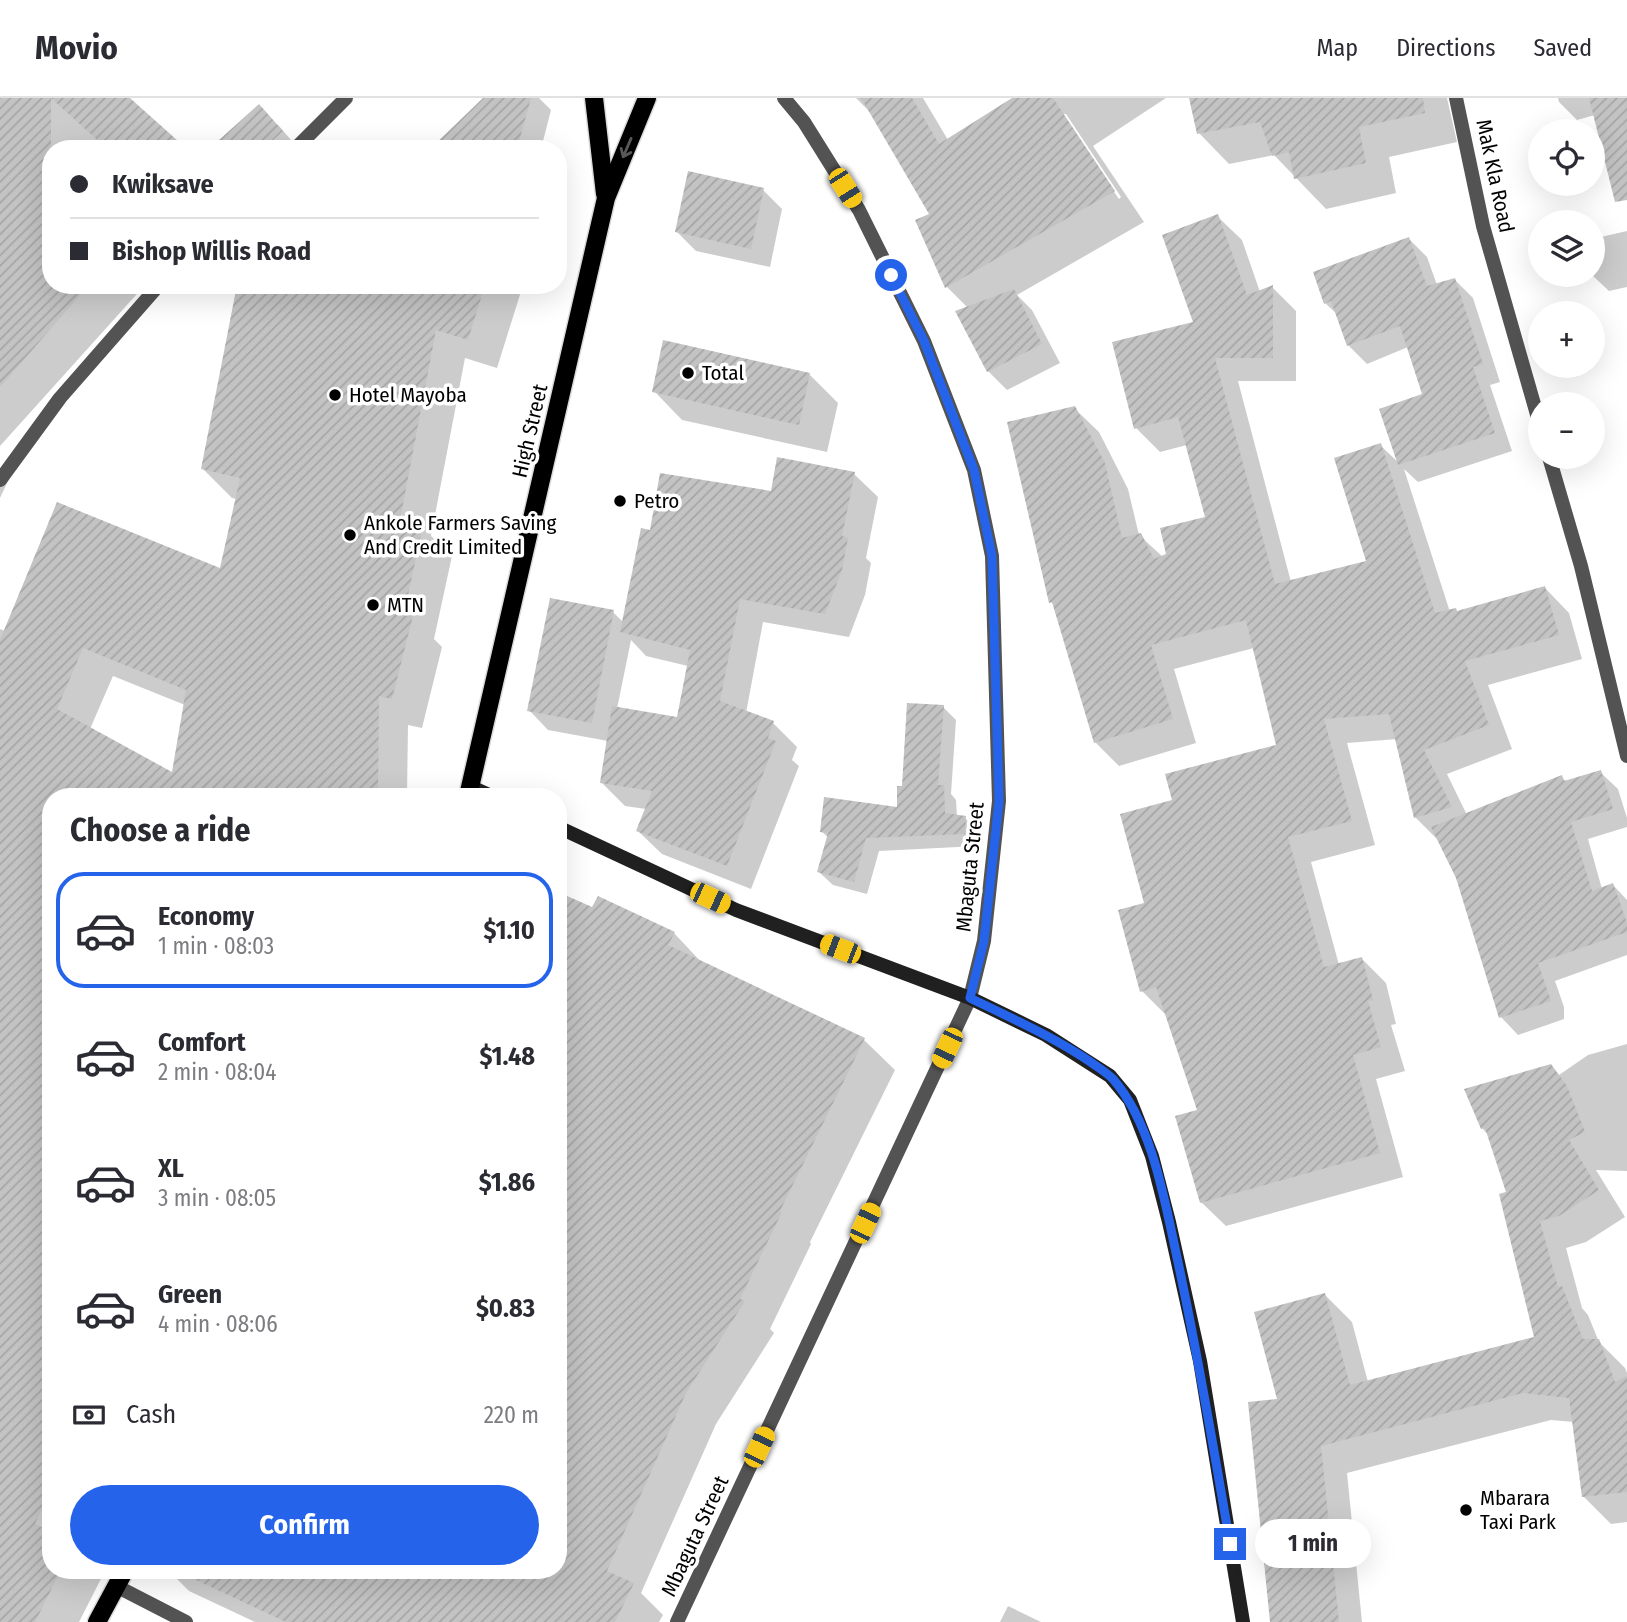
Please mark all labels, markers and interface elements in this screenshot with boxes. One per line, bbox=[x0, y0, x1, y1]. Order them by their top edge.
text: Movio bbox=[35, 28, 118, 68]
text: Map bbox=[1317, 34, 1358, 62]
text: Directions bbox=[1396, 34, 1495, 62]
text: Saved bbox=[1533, 34, 1592, 62]
street label: Mak Kla Road bbox=[1470, 117, 1520, 235]
map controls bbox=[1528, 119, 1605, 469]
button: locate bbox=[1528, 119, 1605, 196]
one-way arrow bbox=[619, 137, 632, 158]
car bbox=[825, 165, 866, 211]
text: Kwiksave bbox=[112, 169, 214, 200]
button: layers bbox=[1528, 210, 1605, 287]
text: Bishop Willis Road bbox=[112, 236, 311, 267]
route start bbox=[875, 259, 907, 291]
button: + bbox=[1528, 301, 1605, 378]
place label: Total bbox=[702, 360, 744, 386]
marker: Total bbox=[680, 365, 696, 381]
street label: High Street bbox=[507, 381, 553, 480]
place label: Hotel Mayoba bbox=[349, 382, 467, 408]
marker: Hotel Mayoba bbox=[327, 387, 343, 403]
button: − bbox=[1528, 392, 1605, 469]
place label: Petro bbox=[634, 488, 679, 514]
marker: Petro bbox=[612, 493, 628, 509]
place label: Ankole Farmers Saving And Credit Limited bbox=[364, 510, 557, 560]
marker: Ankole Farmers Saving And Credit Limited bbox=[342, 527, 358, 543]
place label: MTN bbox=[387, 592, 424, 618]
marker: MTN bbox=[365, 597, 381, 613]
street label: Mbaguta Street bbox=[950, 801, 990, 933]
text: Choose a ride bbox=[70, 811, 251, 849]
car bbox=[687, 880, 734, 916]
icon: car bbox=[74, 899, 137, 962]
text: Economy bbox=[158, 901, 254, 932]
text: $1.10 bbox=[483, 915, 535, 946]
text: 1 min · 08:03 bbox=[158, 932, 274, 960]
car bbox=[817, 932, 864, 966]
icon: car bbox=[74, 1025, 137, 1088]
car bbox=[929, 1025, 966, 1071]
text: Comfort bbox=[158, 1027, 246, 1058]
text: $1.48 bbox=[480, 1041, 535, 1072]
text: 2 min · 08:04 bbox=[158, 1058, 276, 1086]
icon: car bbox=[74, 1151, 137, 1214]
text: XL bbox=[158, 1153, 184, 1184]
text: $1.86 bbox=[479, 1167, 535, 1198]
text: 3 min · 08:05 bbox=[158, 1184, 276, 1212]
car bbox=[847, 1200, 884, 1246]
icon: car bbox=[74, 1277, 137, 1340]
text: Green bbox=[158, 1279, 222, 1310]
text: $0.83 bbox=[476, 1293, 535, 1324]
text: 4 min · 08:06 bbox=[158, 1310, 278, 1338]
icon: cash bbox=[70, 1396, 108, 1434]
text: Cash bbox=[126, 1399, 176, 1430]
text: 220 m bbox=[484, 1401, 539, 1429]
car bbox=[741, 1424, 778, 1470]
street label: Mbaguta Street bbox=[656, 1471, 734, 1601]
button: Confirm bbox=[70, 1485, 539, 1565]
place label: Mbarara Taxi Park bbox=[1480, 1485, 1556, 1535]
marker: Mbarara Taxi Park bbox=[1458, 1502, 1474, 1518]
callout: 1 min bbox=[1254, 1520, 1370, 1568]
route end bbox=[1214, 1528, 1246, 1560]
text: 1 min bbox=[1288, 1529, 1338, 1557]

